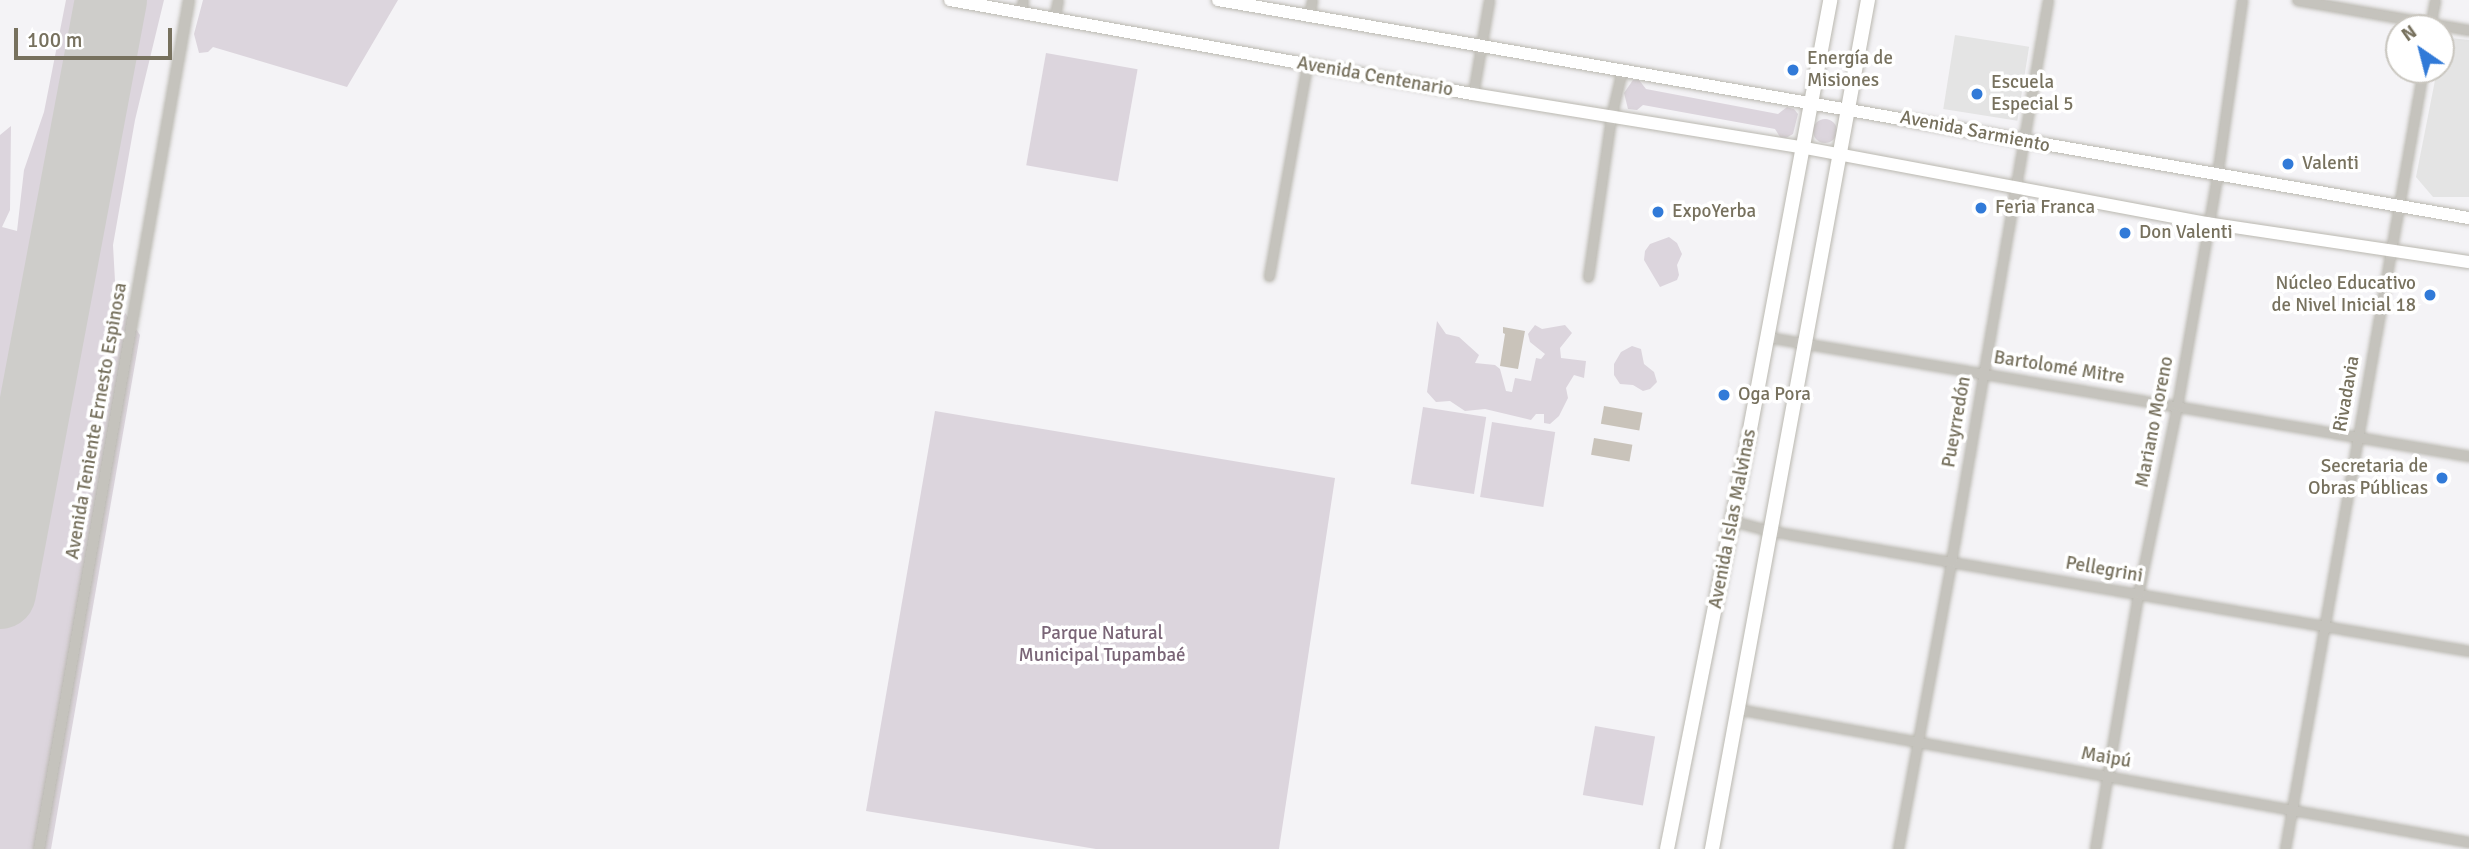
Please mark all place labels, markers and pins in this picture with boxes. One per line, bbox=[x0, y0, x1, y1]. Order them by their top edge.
place label: Energía de Misiones bbox=[1807, 48, 1893, 92]
marker: Energía de Misiones bbox=[1785, 62, 1801, 78]
place label: Escuela Especial 5 bbox=[1991, 72, 2074, 116]
marker: Escuela Especial 5 bbox=[1969, 86, 1985, 102]
place label: Valenti bbox=[2302, 153, 2359, 175]
marker: Valenti bbox=[2280, 156, 2296, 172]
place label: Feria Franca bbox=[1995, 197, 2095, 219]
marker: Feria Franca bbox=[1973, 200, 1989, 216]
place label: ExpoYerba bbox=[1672, 201, 1756, 223]
marker: ExpoYerba bbox=[1650, 204, 1666, 220]
place label: Don Valenti bbox=[2139, 222, 2233, 244]
marker: Don Valenti bbox=[2117, 225, 2133, 241]
place label: Núcleo Educativo de Nivel Inicial 18 bbox=[2271, 273, 2416, 317]
marker: Núcleo Educativo de Nivel Inicial 18 bbox=[2422, 287, 2438, 303]
place label: Oga Pora bbox=[1738, 384, 1811, 406]
marker: Oga Pora bbox=[1716, 387, 1732, 403]
place label: Secretaria de Obras Públicas bbox=[2308, 456, 2428, 500]
marker: Secretaria de Obras Públicas bbox=[2434, 470, 2450, 486]

